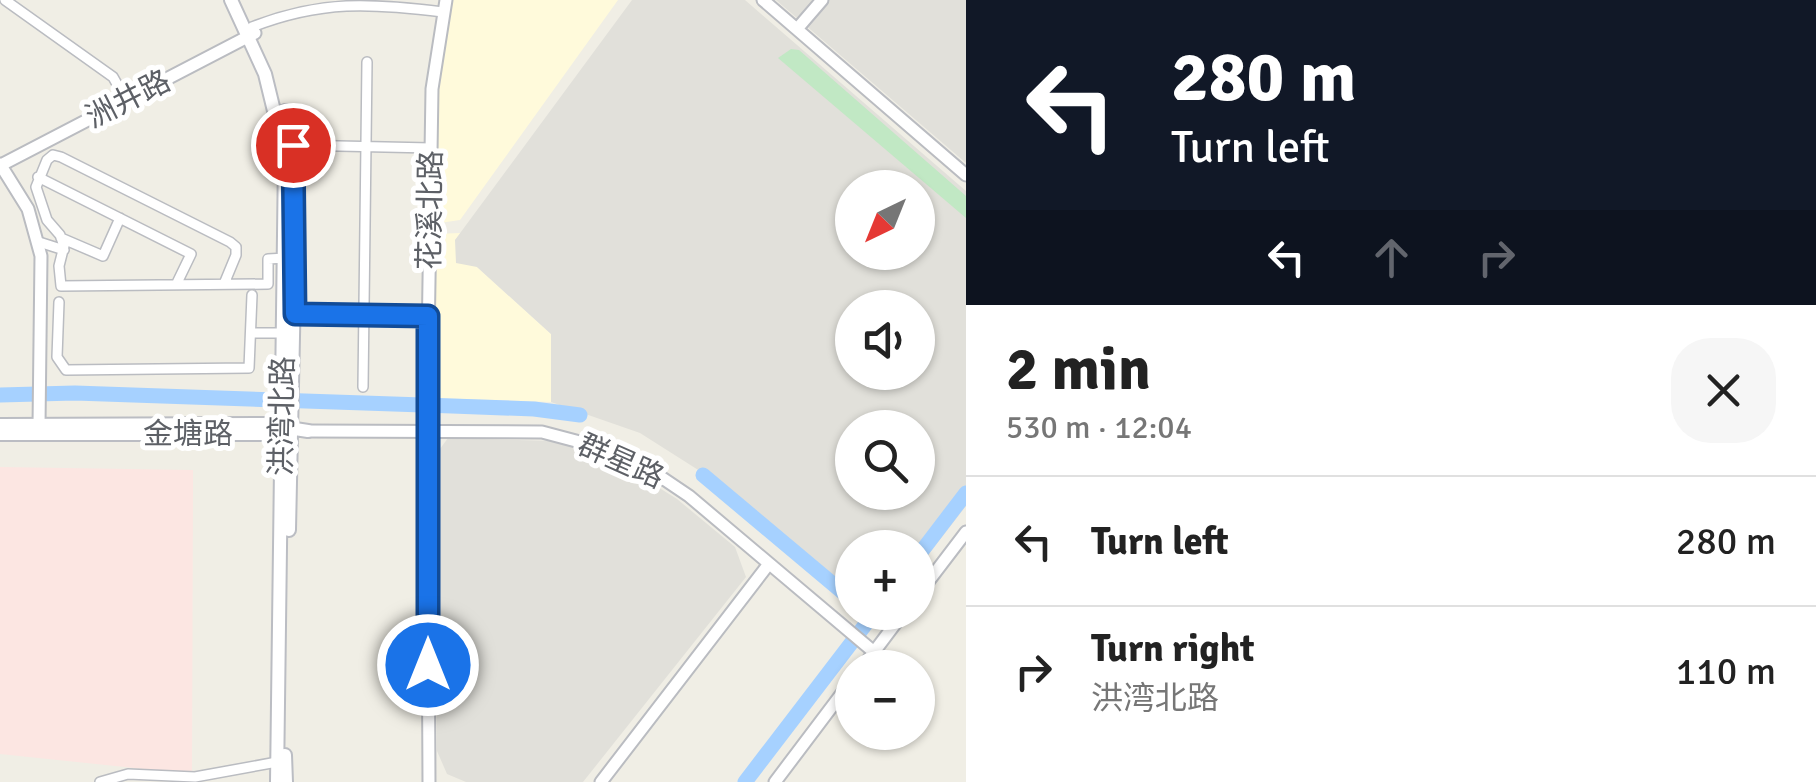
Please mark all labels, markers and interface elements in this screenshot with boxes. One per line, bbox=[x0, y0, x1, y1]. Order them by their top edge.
text: 280 m bbox=[1171, 34, 1356, 120]
icon: left bbox=[1006, 40, 1136, 170]
street label: 洲井路 bbox=[80, 63, 177, 136]
pin bbox=[251, 103, 336, 188]
icon: arrive bbox=[266, 118, 321, 173]
text: Turn left bbox=[1171, 120, 1330, 175]
street label: 花溪北路 bbox=[411, 150, 450, 270]
north arrow bbox=[835, 170, 935, 270]
map controls bbox=[835, 170, 935, 750]
icon: left bbox=[1259, 230, 1314, 285]
icon: ahead bbox=[1364, 230, 1419, 285]
icon: right bbox=[1469, 230, 1524, 285]
button: sound bbox=[835, 290, 935, 390]
text: 2 min bbox=[1006, 333, 1151, 407]
button: close bbox=[1671, 338, 1776, 443]
street label: 洪湾北路 bbox=[263, 356, 302, 476]
text: 530 m · 12:04 bbox=[1006, 408, 1192, 447]
button: search bbox=[835, 410, 935, 510]
street label: 金塘路 bbox=[143, 416, 233, 453]
street label: 群星路 bbox=[572, 426, 669, 497]
icon: left bbox=[1006, 514, 1061, 569]
text: Turn left bbox=[1091, 518, 1229, 565]
text: 280 m bbox=[1676, 518, 1776, 565]
button: + bbox=[835, 530, 935, 630]
position arrow bbox=[376, 613, 480, 717]
text: Turn right bbox=[1091, 625, 1255, 672]
icon: right bbox=[1006, 644, 1061, 699]
text: 110 m bbox=[1676, 648, 1776, 695]
button: − bbox=[835, 650, 935, 750]
text: 洪湾北路 bbox=[1091, 679, 1219, 718]

